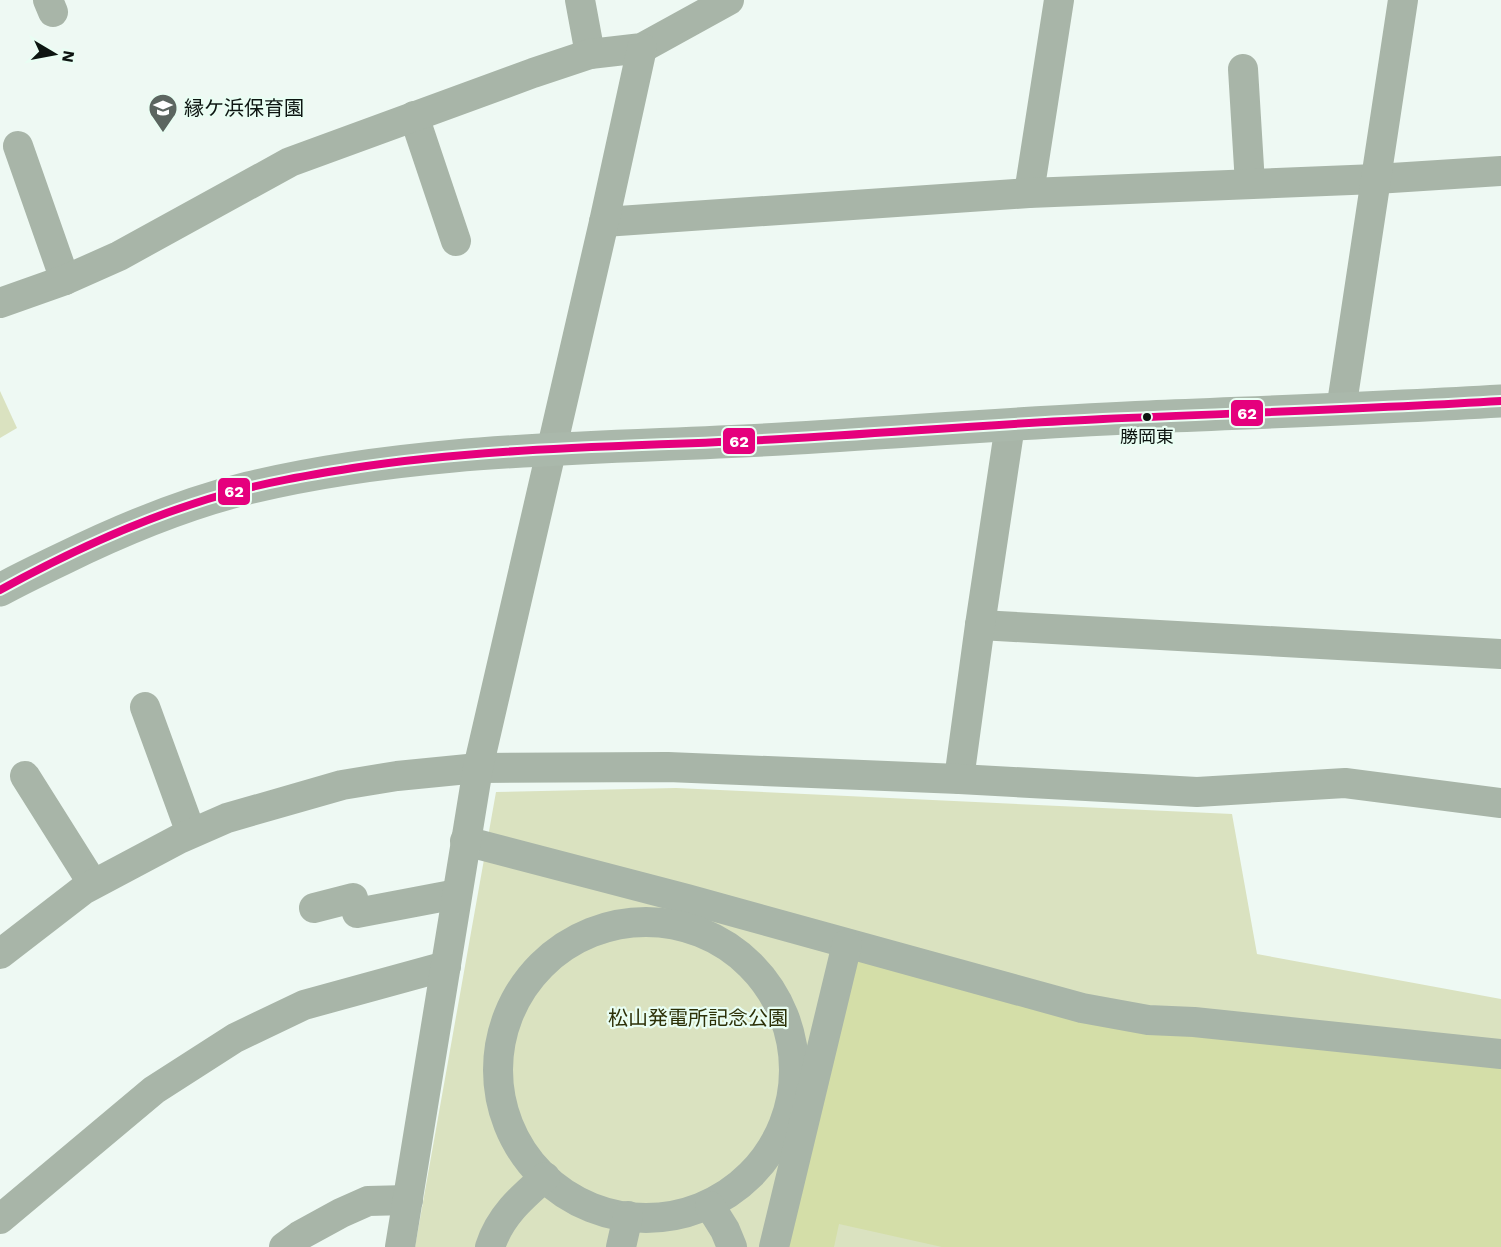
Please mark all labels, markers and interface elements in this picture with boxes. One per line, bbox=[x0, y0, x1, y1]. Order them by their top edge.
north arrow bbox=[24, 24, 84, 84]
text: N bbox=[58, 49, 79, 64]
school or university icon: 縁ケ浜保育園 bbox=[147, 92, 179, 134]
place label: 縁ケ浜保育園 bbox=[184, 96, 304, 120]
line badge: 62 bbox=[1230, 399, 1264, 427]
text: 62 bbox=[1237, 404, 1257, 423]
marker: 勝岡東 bbox=[1141, 411, 1153, 423]
place label: 勝岡東 bbox=[1120, 426, 1174, 447]
line badge: 62 bbox=[722, 427, 756, 455]
text: 62 bbox=[729, 432, 749, 451]
line badge: 62 bbox=[217, 477, 251, 506]
text: 62 bbox=[224, 482, 244, 501]
park label: 松山発電所記念公園 bbox=[608, 1006, 788, 1030]

